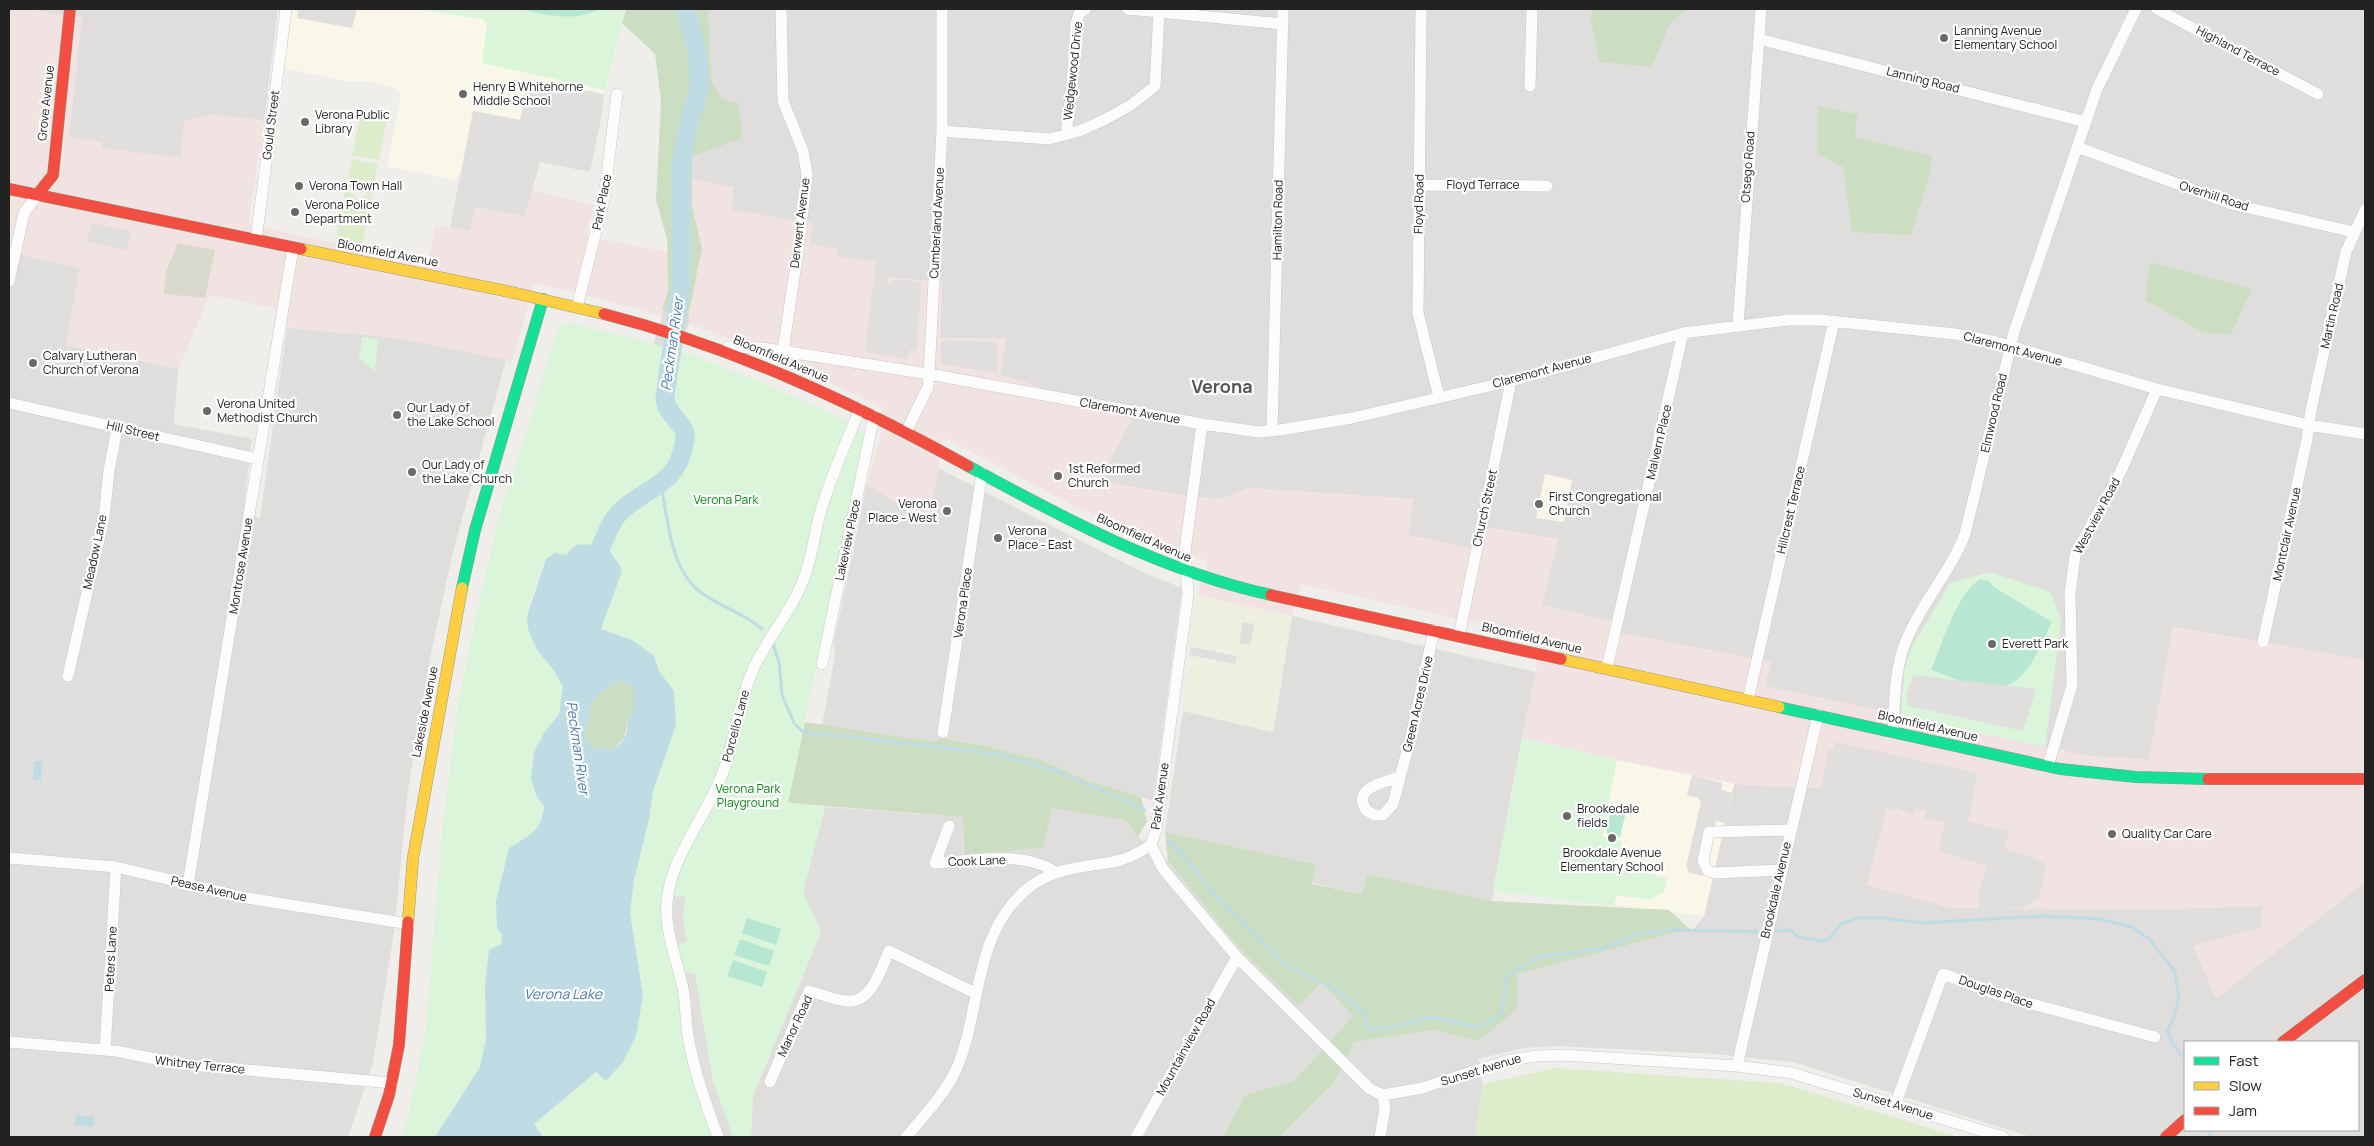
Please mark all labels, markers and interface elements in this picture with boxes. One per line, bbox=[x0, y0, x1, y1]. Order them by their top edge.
street label: Wedgewood Drive bbox=[1059, 21, 1086, 121]
street label: Highland Terrace bbox=[2193, 21, 2283, 80]
place label: Lanning Avenue Elementary School bbox=[1954, 22, 2057, 53]
marker: Lanning Avenue Elementary School bbox=[1938, 32, 1950, 44]
street label: Lanning Road bbox=[1885, 62, 1962, 97]
street label: Grove Avenue bbox=[33, 64, 58, 142]
place label: Henry B Whitehorne Middle School bbox=[473, 78, 583, 109]
marker: Henry B Whitehorne Middle School bbox=[457, 88, 469, 100]
street label: Gould Street bbox=[258, 89, 283, 161]
place label: Verona Public Library bbox=[315, 106, 390, 137]
marker: Verona Public Library bbox=[299, 116, 311, 128]
street label: Otsego Road bbox=[1737, 131, 1758, 203]
street label: Cumberland Avenue bbox=[925, 167, 948, 279]
street label: Park Place bbox=[588, 173, 615, 231]
street label: Floyd Road bbox=[1409, 174, 1428, 234]
street label: Floyd Terrace bbox=[1446, 176, 1520, 193]
street label: Overhill Road bbox=[2177, 176, 2251, 215]
place label: Verona Town Hall bbox=[309, 177, 402, 194]
street label: Derwent Avenue bbox=[786, 177, 813, 269]
marker: Verona Town Hall bbox=[293, 180, 305, 192]
street label: Hamilton Road bbox=[1268, 180, 1287, 260]
place label: Verona Police Department bbox=[305, 196, 379, 227]
marker: Verona Police Department bbox=[289, 206, 301, 218]
street label: Bloomfield Avenue bbox=[336, 234, 440, 271]
street label: Martin Road bbox=[2316, 282, 2347, 350]
water label: Peckman River bbox=[656, 294, 688, 392]
street label: Claremont Avenue bbox=[1962, 327, 2064, 370]
street label: Bloomfield Avenue bbox=[731, 331, 832, 386]
place label: Calvary Lutheran Church of Verona bbox=[43, 347, 139, 378]
street label: Claremont Avenue bbox=[1491, 349, 1593, 392]
marker: Calvary Lutheran Church of Verona bbox=[27, 357, 39, 369]
street label: Elmwood Road bbox=[1976, 372, 2011, 454]
district label: Verona bbox=[1191, 374, 1253, 398]
street label: Claremont Avenue bbox=[1079, 393, 1182, 428]
place label: Verona United Methodist Church bbox=[217, 395, 317, 426]
place label: Our Lady of the Lake School bbox=[407, 399, 495, 430]
street label: Malvern Place bbox=[1642, 403, 1675, 481]
marker: Verona United Methodist Church bbox=[201, 405, 213, 417]
marker: Our Lady of the Lake School bbox=[391, 409, 403, 421]
street label: Hill Street bbox=[105, 416, 162, 445]
place label: Our Lady of the Lake Church bbox=[422, 456, 512, 487]
place label: 1st Reformed Church bbox=[1068, 460, 1140, 491]
street label: Hillcrest Terrace bbox=[1772, 464, 1809, 556]
marker: Our Lady of the Lake Church bbox=[406, 466, 418, 478]
street label: Church Street bbox=[1468, 468, 1501, 548]
marker: 1st Reformed Church bbox=[1052, 470, 1064, 482]
street label: Westview Road bbox=[2069, 475, 2124, 557]
street label: Montclair Avenue bbox=[2268, 485, 2305, 582]
place label: First Congregational Church bbox=[1549, 488, 1662, 519]
park label: Verona Park bbox=[694, 491, 760, 508]
place label: Verona Place - West bbox=[868, 495, 937, 526]
street label: Lakeview Place bbox=[831, 498, 864, 582]
marker: First Congregational Church bbox=[1533, 498, 1545, 510]
marker: Verona Place - West bbox=[941, 505, 953, 517]
street label: Bloomfield Avenue bbox=[1094, 509, 1194, 566]
street label: Meadow Lane bbox=[78, 513, 111, 591]
street label: Montrose Avenue bbox=[225, 517, 257, 615]
place label: Verona Place - East bbox=[1008, 522, 1073, 553]
marker: Verona Place - East bbox=[992, 532, 1004, 544]
street label: Verona Place bbox=[949, 566, 976, 639]
street label: Bloomfield Avenue bbox=[1480, 618, 1584, 657]
place label: Everett Park bbox=[2002, 635, 2069, 652]
marker: Everett Park bbox=[1986, 638, 1998, 650]
street label: Green Acres Drive bbox=[1398, 654, 1437, 754]
street label: Lakeside Avenue bbox=[407, 665, 442, 759]
street label: Porcello Lane bbox=[718, 688, 753, 764]
water label: Peckman River bbox=[563, 700, 595, 798]
street label: Bloomfield Avenue bbox=[1876, 706, 1980, 745]
street label: Park Avenue bbox=[1146, 761, 1173, 830]
park label: Verona Park Playground bbox=[716, 780, 782, 811]
place label: Brookedale fields bbox=[1577, 800, 1639, 831]
marker: Brookedale fields bbox=[1561, 810, 1573, 822]
place label: Quality Car Care bbox=[2122, 825, 2212, 842]
marker: Quality Car Care bbox=[2106, 828, 2118, 840]
marker: Brookdale Avenue Elementary School bbox=[1606, 832, 1618, 844]
street label: Brookdale Avenue bbox=[1756, 840, 1795, 940]
place label: Brookdale Avenue Elementary School bbox=[1560, 844, 1664, 875]
street label: Cook Lane bbox=[948, 851, 1006, 870]
street label: Pease Avenue bbox=[169, 872, 249, 906]
street label: Peters Lane bbox=[100, 926, 121, 992]
street label: Douglas Place bbox=[1957, 971, 2036, 1012]
water label: Verona Lake bbox=[524, 984, 603, 1003]
street label: Manor Road bbox=[773, 992, 816, 1059]
street label: Mountainview Road bbox=[1152, 995, 1219, 1098]
legend bbox=[2184, 1041, 2359, 1131]
street label: Sunset Avenue bbox=[1439, 1049, 1523, 1090]
text: Fast bbox=[2229, 1050, 2258, 1071]
street label: Whitney Terrace bbox=[154, 1051, 246, 1078]
text: Slow bbox=[2229, 1075, 2262, 1096]
street label: Sunset Avenue bbox=[1851, 1083, 1935, 1124]
text: Jam bbox=[2229, 1100, 2257, 1121]

